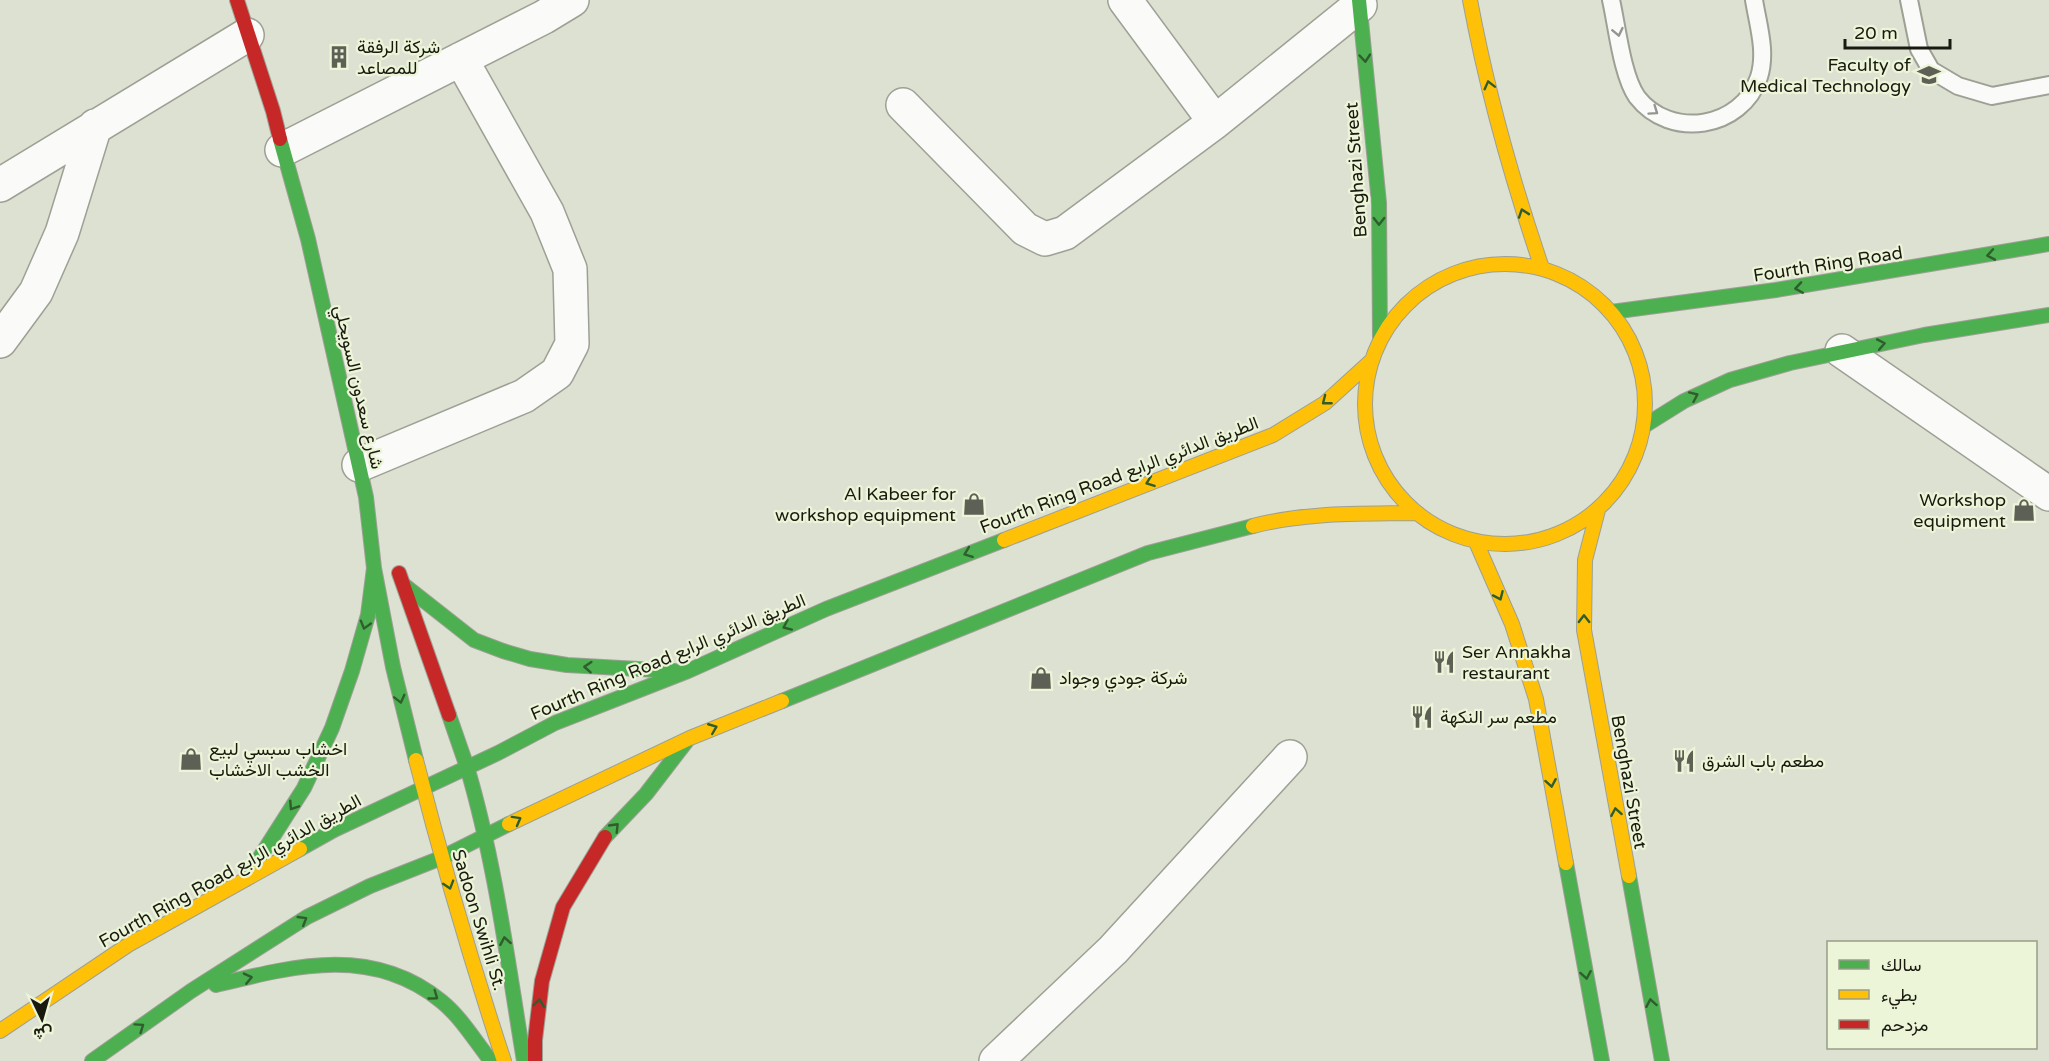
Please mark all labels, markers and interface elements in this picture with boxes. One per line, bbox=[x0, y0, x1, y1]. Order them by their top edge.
scale bar bbox=[1845, 12, 1950, 50]
text: 20 m bbox=[1854, 22, 1898, 44]
one-way arrow bbox=[1611, 26, 1624, 36]
place label: شركة الرفقة للمصاعد bbox=[357, 36, 440, 79]
building icon: شركة الرفقة للمصاعد bbox=[326, 44, 352, 70]
one-way arrow bbox=[1358, 54, 1371, 63]
place label: Faculty of Medical Technology bbox=[1740, 54, 1911, 97]
school or university icon: Faculty of Medical Technology bbox=[1916, 62, 1942, 88]
one-way arrow bbox=[1483, 80, 1496, 90]
street label: Benghazi Street bbox=[1340, 102, 1372, 238]
one-way arrow bbox=[1648, 104, 1659, 115]
one-way arrow bbox=[1518, 208, 1530, 219]
one-way arrow bbox=[1373, 217, 1386, 226]
street label: Fourth Ring Road bbox=[1752, 241, 1904, 287]
one-way arrow bbox=[1987, 248, 1997, 261]
one-way arrow bbox=[1795, 281, 1804, 293]
street label: شارع سعدون السويحلي bbox=[326, 303, 389, 472]
one-way arrow bbox=[1876, 338, 1886, 351]
one-way arrow bbox=[1688, 391, 1699, 403]
one-way arrow bbox=[1322, 394, 1333, 405]
street label: Fourth Ring Road الطريق الدائري الرابع bbox=[977, 412, 1263, 542]
one-way arrow bbox=[1145, 475, 1156, 488]
place label: Al Kabeer for workshop equipment bbox=[775, 483, 956, 526]
place label: Workshop equipment bbox=[1913, 489, 2006, 532]
shop icon: Al Kabeer for workshop equipment bbox=[961, 491, 987, 517]
shop icon: Workshop equipment bbox=[2011, 497, 2037, 523]
one-way arrow bbox=[963, 545, 974, 558]
street label: Fourth Ring Road الطريق الدائري الرابع bbox=[527, 589, 810, 729]
one-way arrow bbox=[1491, 589, 1503, 600]
one-way arrow bbox=[1578, 615, 1590, 624]
one-way arrow bbox=[360, 619, 372, 630]
one-way arrow bbox=[783, 619, 794, 631]
place label: Ser Annakha restaurant bbox=[1462, 641, 1571, 684]
restaurant icon: Ser Annakha restaurant bbox=[1431, 649, 1457, 675]
one-way arrow bbox=[583, 660, 592, 673]
shop icon: شركة جودي وجواد bbox=[1028, 665, 1054, 691]
place label: شركة جودي وجواد bbox=[1059, 667, 1187, 693]
one-way arrow bbox=[393, 694, 406, 704]
restaurant icon: مطعم سر النكهة bbox=[1409, 704, 1435, 730]
place label: مطعم سر النكهة bbox=[1440, 706, 1557, 729]
street label: Benghazi Street bbox=[1606, 713, 1652, 851]
one-way arrow bbox=[706, 723, 717, 735]
place label: اخشاب سبسي لبيع الخشب الاخشاب bbox=[209, 738, 347, 781]
shop icon: اخشاب سبسي لبيع الخشب الاخشاب bbox=[178, 746, 204, 772]
restaurant icon: مطعم باب الشرق bbox=[1671, 748, 1697, 774]
place label: مطعم باب الشرق bbox=[1702, 750, 1824, 773]
one-way arrow bbox=[1544, 777, 1557, 787]
street label: Fourth Ring Road الطريق الدائري الرابع bbox=[95, 789, 367, 956]
one-way arrow bbox=[289, 799, 300, 810]
one-way arrow bbox=[1610, 807, 1623, 817]
one-way arrow bbox=[511, 815, 521, 827]
one-way arrow bbox=[608, 823, 619, 833]
street label: Sadoon Swihli St. bbox=[447, 847, 511, 993]
one-way arrow bbox=[442, 879, 454, 890]
one-way arrow bbox=[297, 916, 307, 928]
one-way arrow bbox=[499, 936, 512, 946]
legend bbox=[1827, 941, 2037, 1049]
text: سالك bbox=[1881, 954, 1921, 976]
one-way arrow bbox=[1579, 969, 1592, 979]
one-way arrow bbox=[243, 972, 253, 985]
text: بطيء bbox=[1881, 984, 1917, 1010]
north arrow bbox=[12, 989, 72, 1049]
one-way arrow bbox=[427, 989, 438, 1000]
one-way arrow bbox=[532, 998, 545, 1007]
one-way arrow bbox=[1645, 999, 1658, 1009]
text: مزدحم bbox=[1881, 1014, 1928, 1037]
text: ش bbox=[33, 1022, 54, 1044]
one-way arrow bbox=[133, 1023, 144, 1034]

